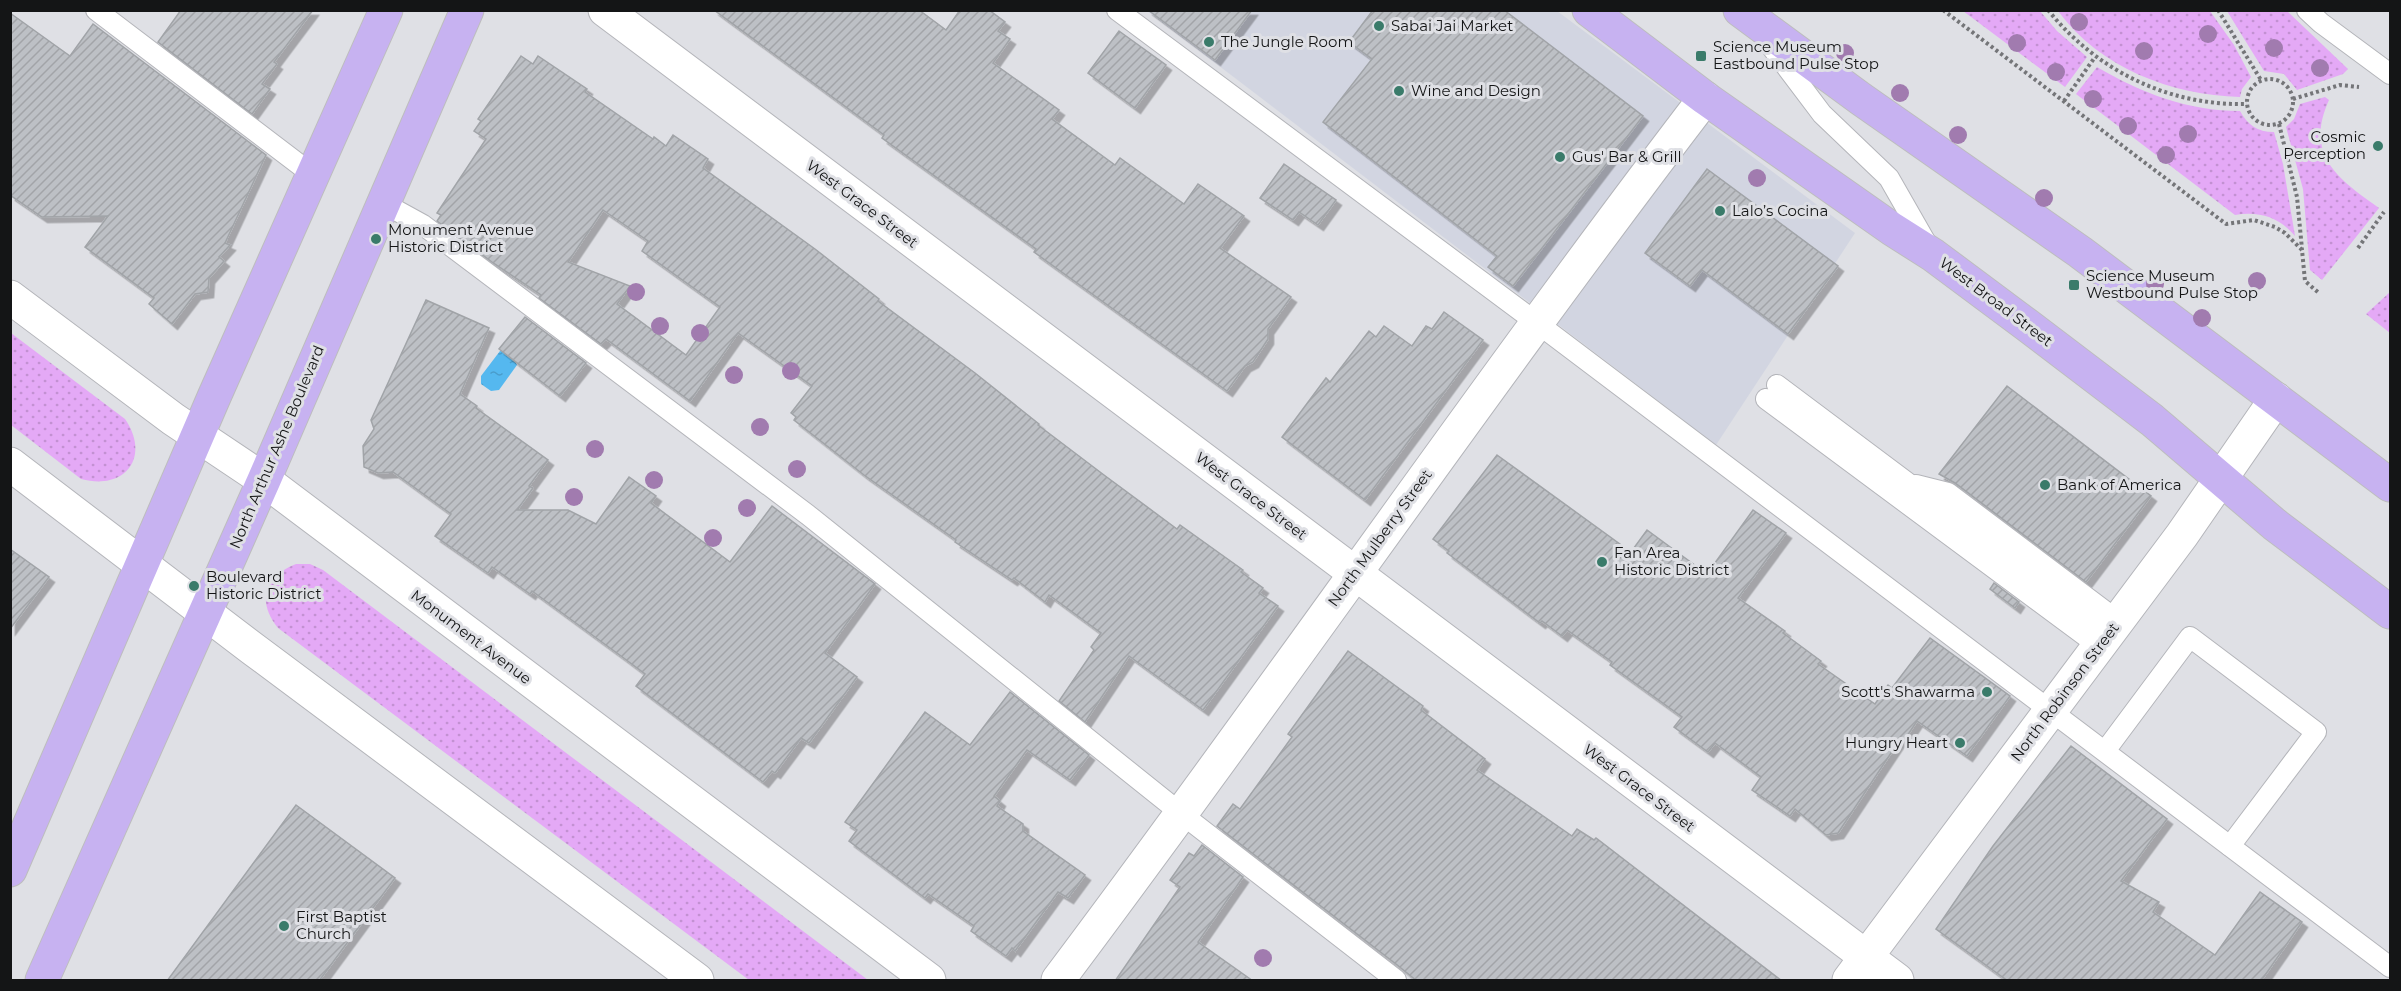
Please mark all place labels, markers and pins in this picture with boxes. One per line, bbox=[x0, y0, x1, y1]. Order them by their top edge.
place label: Sabai Jai Market bbox=[1391, 16, 1513, 35]
marker: Sabai Jai Market bbox=[1372, 19, 1386, 33]
place label: The Jungle Room bbox=[1221, 32, 1353, 51]
marker: The Jungle Room bbox=[1202, 35, 1216, 49]
place label: Science Museum Eastbound Pulse Stop bbox=[1713, 37, 1879, 73]
marker: Science Museum Eastbound Pulse Stop bbox=[1694, 49, 1708, 63]
place label: Wine and Design bbox=[1411, 81, 1541, 100]
marker: Wine and Design bbox=[1392, 84, 1406, 98]
place label: Cosmic Perception bbox=[2283, 127, 2366, 163]
marker: Cosmic Perception bbox=[2371, 139, 2385, 153]
place label: Gus' Bar & Grill bbox=[1572, 147, 1682, 166]
marker: Gus' Bar & Grill bbox=[1553, 150, 1567, 164]
place label: Lalo’s Cocina bbox=[1732, 201, 1828, 220]
marker: Lalo’s Cocina bbox=[1713, 204, 1727, 218]
place label: Monument Avenue Historic District bbox=[388, 220, 534, 256]
marker: Monument Avenue Historic District bbox=[369, 232, 383, 246]
place label: Science Museum Westbound Pulse Stop bbox=[2086, 266, 2258, 302]
marker: Science Museum Westbound Pulse Stop bbox=[2067, 278, 2081, 292]
place label: Bank of America bbox=[2057, 475, 2182, 494]
marker: Bank of America bbox=[2038, 478, 2052, 492]
place label: Fan Area Historic District bbox=[1614, 543, 1729, 579]
marker: Fan Area Historic District bbox=[1595, 555, 1609, 569]
place label: Boulevard Historic District bbox=[206, 567, 321, 603]
marker: Boulevard Historic District bbox=[187, 579, 201, 593]
place label: Scott's Shawarma bbox=[1841, 682, 1975, 701]
marker: Scott's Shawarma bbox=[1980, 685, 1994, 699]
place label: Hungry Heart bbox=[1845, 733, 1948, 752]
marker: Hungry Heart bbox=[1953, 736, 1967, 750]
place label: First Baptist Church bbox=[296, 907, 387, 943]
marker: First Baptist Church bbox=[277, 919, 291, 933]

